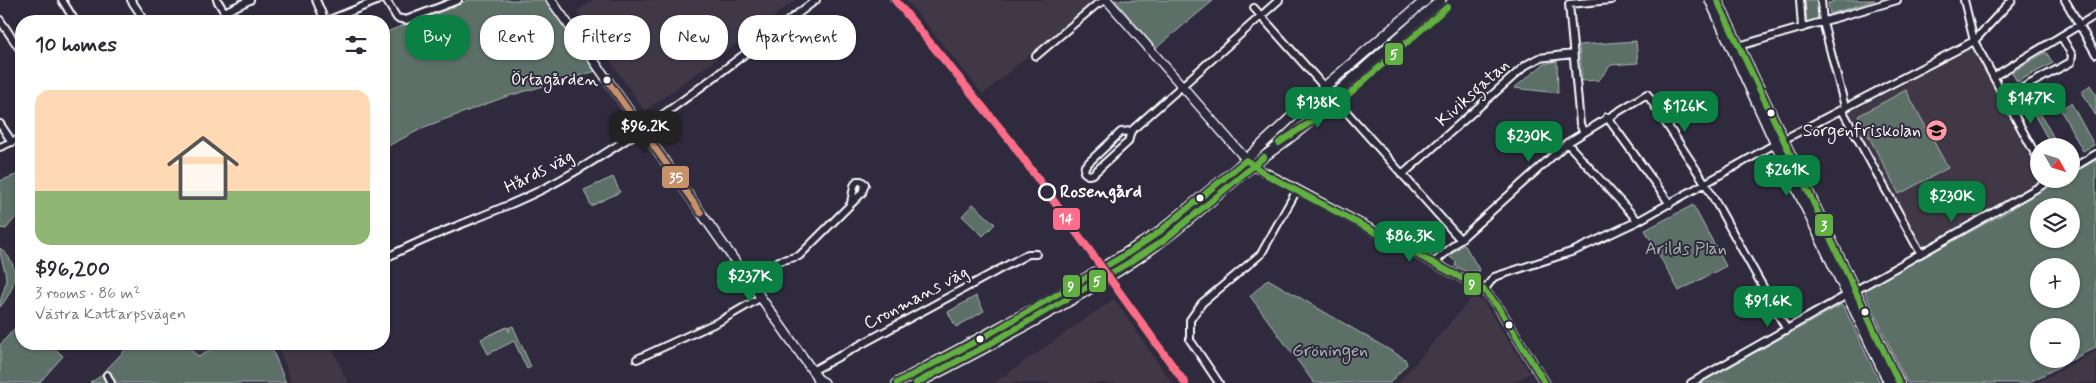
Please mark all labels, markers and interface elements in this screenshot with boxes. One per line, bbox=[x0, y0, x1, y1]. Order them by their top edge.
chip: Buy bbox=[405, 15, 470, 60]
chip: Rent bbox=[480, 15, 554, 60]
chip: Filters bbox=[564, 15, 650, 60]
chip: New bbox=[660, 15, 728, 60]
chip: Apartment bbox=[738, 15, 856, 60]
text: 10 homes bbox=[35, 31, 117, 59]
icon: filters bbox=[342, 31, 370, 59]
line badge: 5 bbox=[1384, 42, 1404, 66]
text: 5 bbox=[1390, 46, 1399, 64]
street label: Kiviksgatan bbox=[1431, 53, 1516, 134]
place label: Örtagården bbox=[511, 69, 599, 93]
marker: Örtagården bbox=[602, 75, 612, 85]
pin: $147K bbox=[1996, 82, 2066, 125]
pin: $138K bbox=[1283, 86, 1353, 129]
text: $147K bbox=[2008, 88, 2054, 109]
pin: $126K bbox=[1650, 90, 1720, 133]
text: $138K bbox=[1296, 92, 1340, 113]
text: $126K bbox=[1663, 96, 1707, 117]
unlabelled marker bbox=[1766, 108, 1776, 118]
pin: $96.2K bbox=[604, 110, 686, 153]
text: $96.2K bbox=[621, 116, 669, 137]
place label: Sorgenfriskolan bbox=[1803, 119, 1921, 144]
school or university icon: Sorgenfriskolan bbox=[1925, 119, 1949, 143]
pin: $230K bbox=[1494, 120, 1564, 163]
icon: home bbox=[158, 123, 248, 213]
text: $230K bbox=[1507, 126, 1551, 147]
north arrow bbox=[2030, 138, 2080, 188]
map controls bbox=[2030, 138, 2080, 368]
street label: Hårds väg bbox=[500, 144, 578, 200]
pin: $261K bbox=[1752, 154, 1822, 197]
text: $261K bbox=[1765, 160, 1809, 181]
line badge: 35 bbox=[661, 165, 690, 189]
text: 35 bbox=[669, 169, 683, 187]
place label: Rosengård bbox=[1060, 180, 1142, 204]
pin: $230K bbox=[1917, 180, 1987, 223]
marker: Rosengård bbox=[1038, 183, 1056, 201]
text: $230K bbox=[1930, 186, 1974, 207]
unlabelled marker bbox=[1195, 193, 1205, 203]
button: layers bbox=[2030, 198, 2080, 248]
line badge: 14 bbox=[1052, 207, 1081, 231]
text: 14 bbox=[1059, 210, 1074, 228]
line badge: 3 bbox=[1814, 213, 1834, 237]
text: 3 bbox=[1821, 217, 1828, 235]
pin: $86.3K bbox=[1369, 220, 1451, 263]
text: $86.3K bbox=[1385, 226, 1435, 247]
park label: Arilds Plan bbox=[1645, 237, 1727, 261]
text: $96,200 bbox=[35, 255, 110, 283]
button: + bbox=[2030, 258, 2080, 308]
pin: $237K bbox=[715, 260, 785, 303]
street label: Cronmans väg bbox=[859, 260, 973, 336]
text: $237K bbox=[728, 266, 772, 287]
line badge: 5 bbox=[1088, 269, 1107, 293]
line badge: 9 bbox=[1463, 272, 1482, 296]
text: 5 bbox=[1093, 273, 1102, 291]
line badge: 9 bbox=[1062, 274, 1081, 298]
text: 9 bbox=[1469, 276, 1476, 294]
text: 9 bbox=[1068, 278, 1075, 296]
text: 3 rooms · 86 m² bbox=[35, 283, 140, 304]
pin: $91.6K bbox=[1727, 286, 1809, 328]
text: $91.6K bbox=[1745, 291, 1791, 312]
text: Västra Kattarpsvägen bbox=[35, 304, 186, 325]
unlabelled marker bbox=[1860, 307, 1870, 317]
button: − bbox=[2030, 318, 2080, 368]
unlabelled marker bbox=[1504, 320, 1514, 330]
unlabelled marker bbox=[975, 334, 985, 344]
park label: Gröningen bbox=[1292, 339, 1368, 364]

